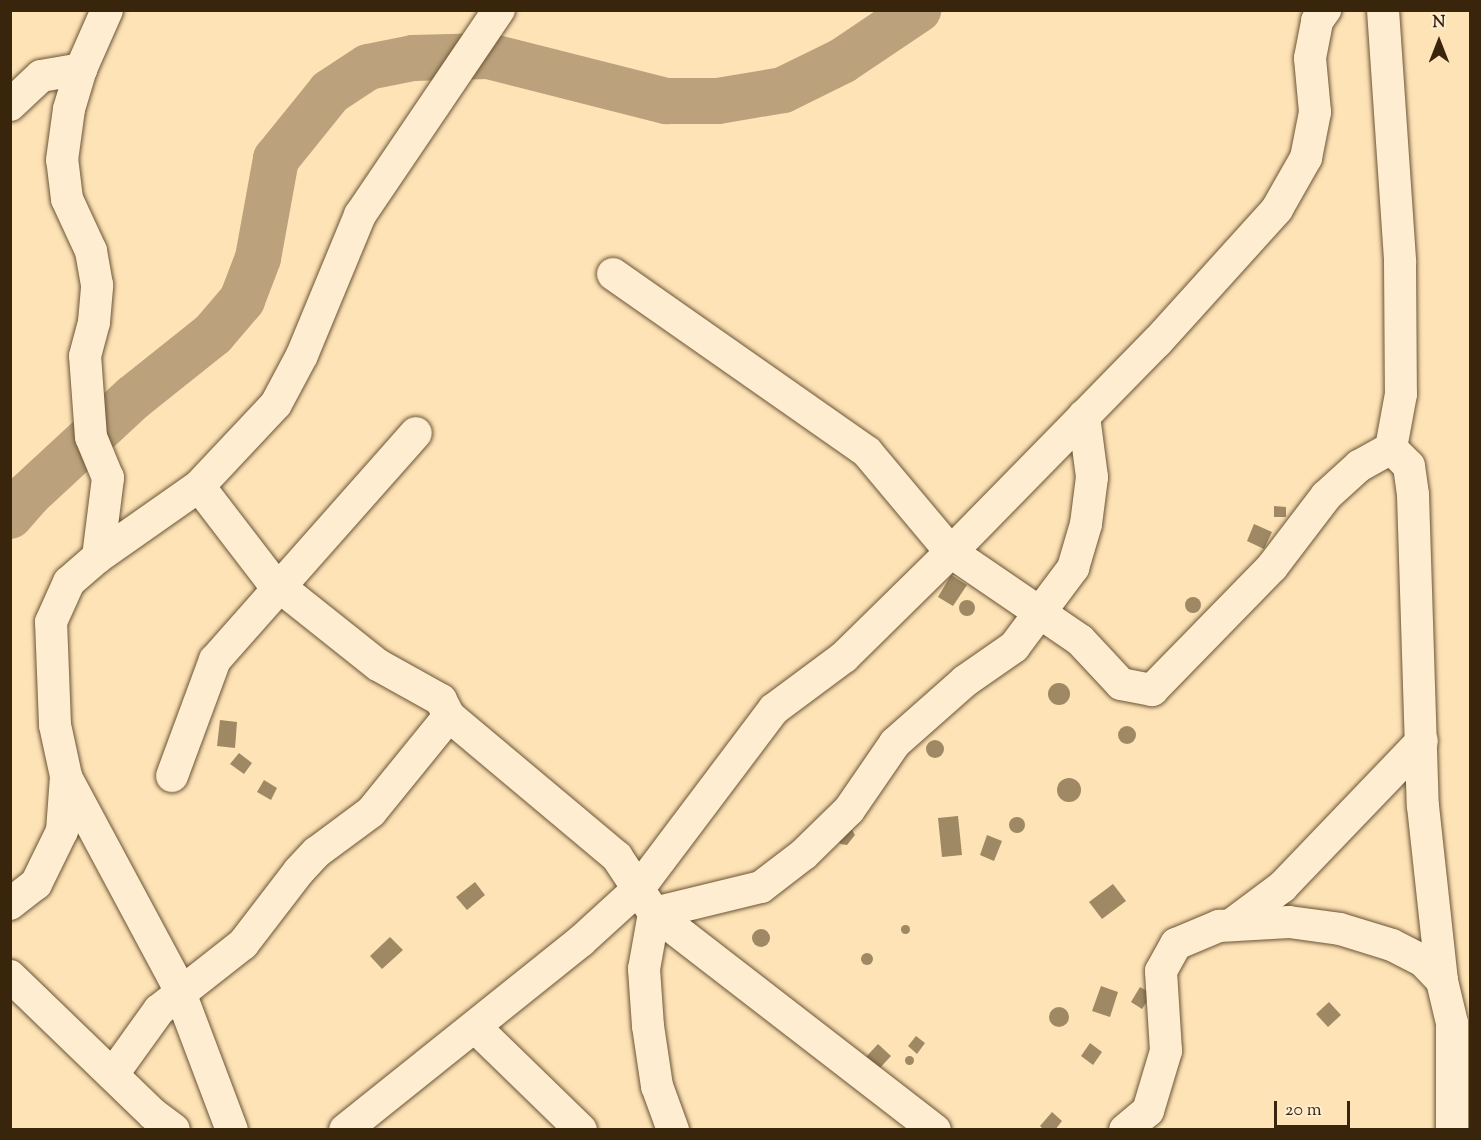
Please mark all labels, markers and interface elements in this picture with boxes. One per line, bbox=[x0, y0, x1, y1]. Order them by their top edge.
north arrow bbox=[1409, 12, 1469, 72]
text: N bbox=[1433, 12, 1445, 35]
scale bar bbox=[1277, 1089, 1354, 1127]
text: 20 m bbox=[1285, 1098, 1322, 1124]

